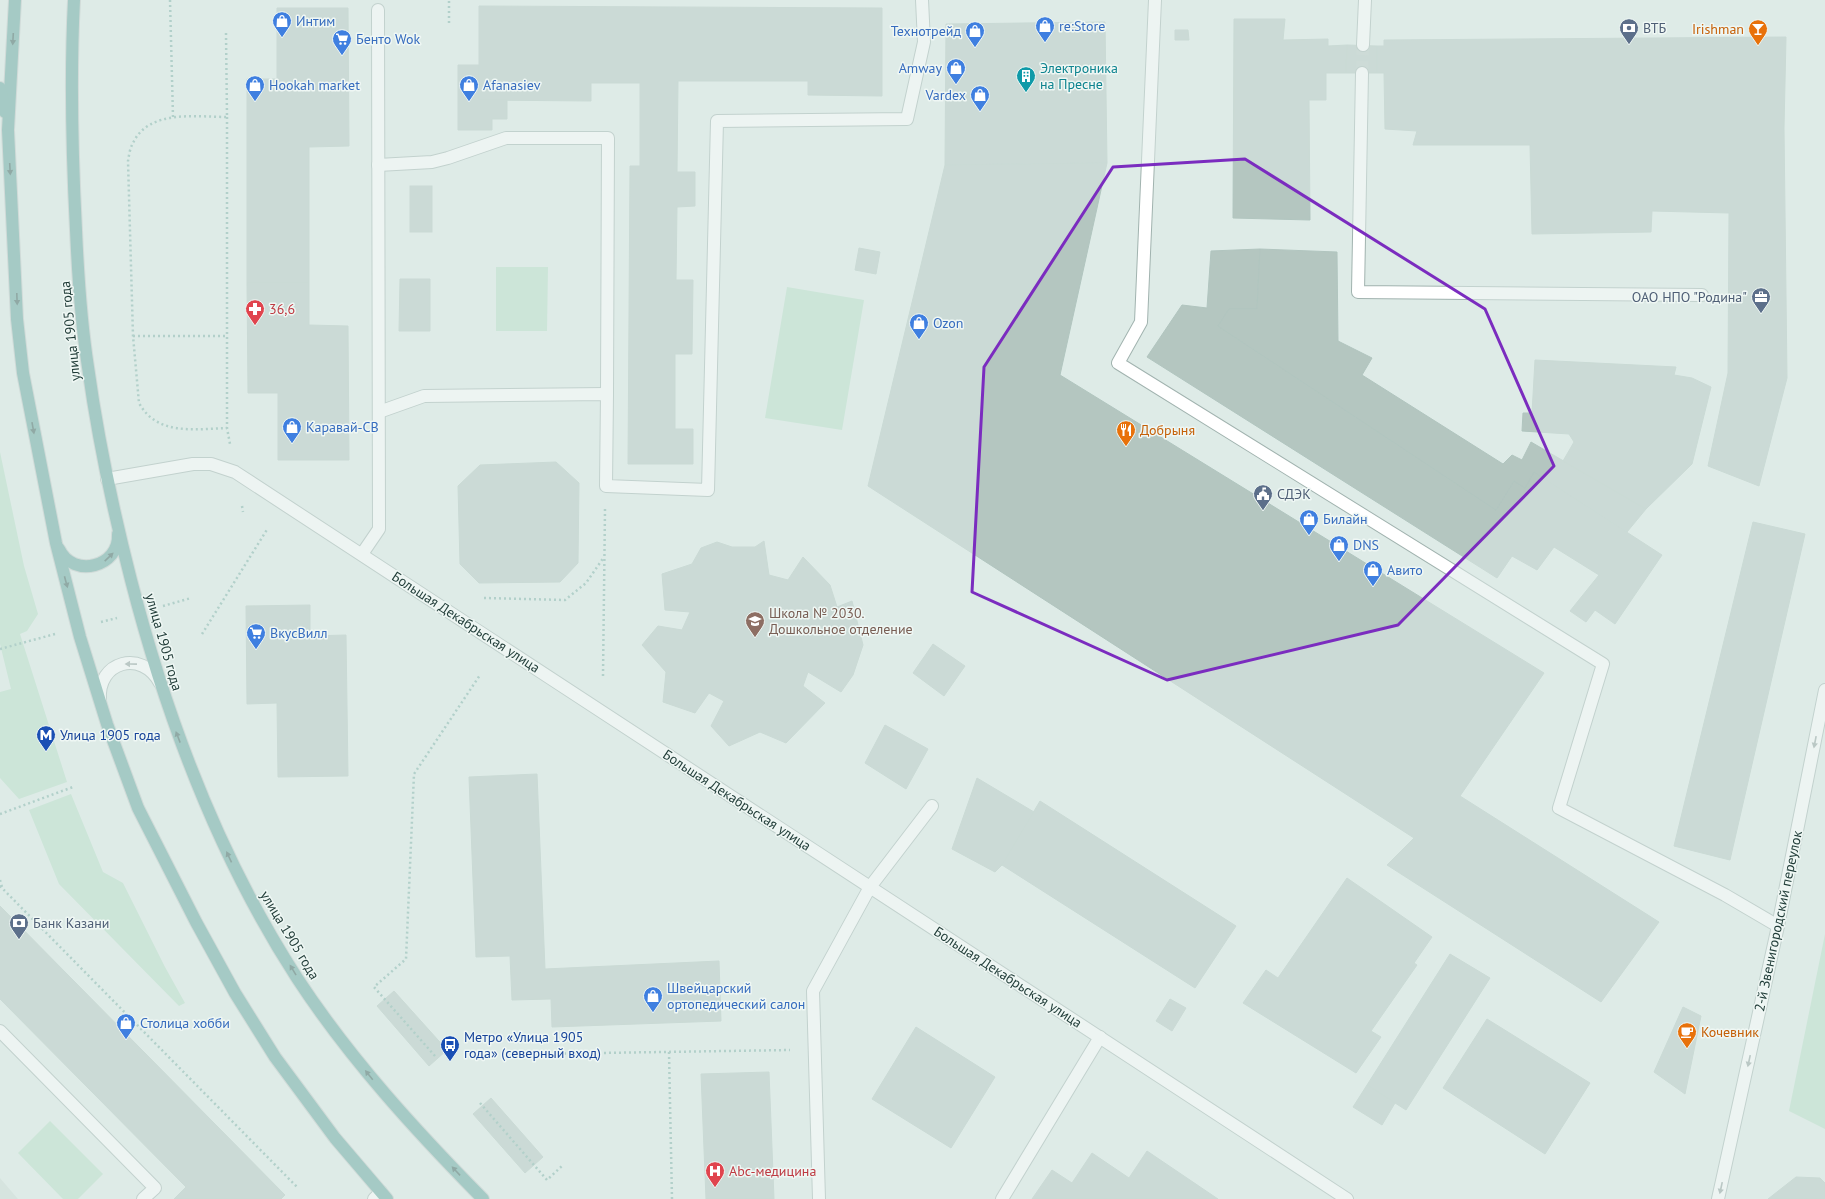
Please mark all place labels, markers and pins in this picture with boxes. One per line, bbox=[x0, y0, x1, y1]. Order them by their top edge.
shop icon: Интим bbox=[271, 10, 293, 38]
place label: Интим bbox=[296, 12, 335, 30]
shop icon: re:Store bbox=[1034, 15, 1056, 43]
place label: re:Store bbox=[1059, 17, 1105, 35]
bank icon: ВТБ bbox=[1618, 17, 1640, 45]
bar icon: Irishman bbox=[1747, 18, 1769, 46]
place label: ВТБ bbox=[1643, 19, 1667, 37]
shop icon: Технотрейд bbox=[964, 20, 986, 48]
place label: Irishman bbox=[1692, 20, 1744, 38]
place label: Технотрейд bbox=[891, 22, 961, 40]
supermarket icon: Бенто Wok bbox=[331, 28, 353, 56]
place label: Бенто Wok bbox=[356, 30, 420, 48]
shop icon: Amway bbox=[945, 57, 967, 85]
place label: Amway bbox=[899, 59, 942, 77]
place label: Электроника на Пресне bbox=[1040, 59, 1118, 93]
building icon: Электроника на Пресне bbox=[1015, 65, 1037, 93]
shop icon: Hookah market bbox=[244, 74, 266, 102]
shop icon: Afanasiev bbox=[458, 74, 480, 102]
place label: Hookah market bbox=[269, 76, 360, 94]
place label: Afanasiev bbox=[483, 76, 541, 94]
shop icon: Vardex bbox=[969, 84, 991, 112]
place label: Vardex bbox=[925, 86, 966, 104]
office icon: ОАО НПО "Родина" bbox=[1750, 286, 1772, 314]
place label: ОАО НПО "Родина" bbox=[1632, 288, 1747, 306]
pharmacy icon: 36,6 bbox=[244, 298, 266, 326]
place label: 36,6 bbox=[269, 300, 295, 318]
shop icon: Ozon bbox=[908, 312, 930, 340]
place label: Ozon bbox=[933, 314, 963, 332]
shop icon: Каравай-СВ bbox=[281, 416, 303, 444]
place label: Каравай-СВ bbox=[306, 418, 379, 436]
restaurant icon: Добрыня bbox=[1115, 419, 1137, 447]
place label: Добрыня bbox=[1140, 421, 1195, 439]
public building icon: СДЭК bbox=[1252, 483, 1274, 511]
place label: СДЭК bbox=[1277, 485, 1311, 503]
shop icon: Билайн bbox=[1298, 508, 1320, 536]
place label: Билайн bbox=[1323, 510, 1368, 528]
shop icon: DNS bbox=[1328, 534, 1350, 562]
place label: DNS bbox=[1353, 536, 1379, 554]
shop icon: Авито bbox=[1362, 559, 1384, 587]
place label: Авито bbox=[1387, 561, 1423, 579]
place label: Школа № 2030. Дошкольное отделение bbox=[769, 604, 913, 638]
school or university icon: Школа № 2030. Дошкольное отделение bbox=[744, 610, 766, 638]
supermarket icon: ВкусВилл bbox=[245, 622, 267, 650]
place label: ВкусВилл bbox=[270, 624, 328, 642]
metro station icon: Улица 1905 года bbox=[35, 724, 57, 752]
place label: Улица 1905 года bbox=[60, 726, 161, 744]
bank icon: Банк Казани bbox=[8, 912, 30, 940]
place label: Банк Казани bbox=[33, 914, 109, 932]
place label: Швейцарский ортопедический салон bbox=[667, 979, 805, 1013]
shop icon: Швейцарский ортопедический салон bbox=[642, 985, 664, 1013]
shop icon: Столица хобби bbox=[115, 1012, 137, 1040]
place label: Столица хобби bbox=[140, 1014, 230, 1032]
cafe icon: Кочевник bbox=[1676, 1021, 1698, 1049]
place label: Кочевник bbox=[1701, 1023, 1759, 1041]
place label: Метро «Улица 1905 года» (северный вход) bbox=[464, 1028, 601, 1062]
bus stop icon: Метро «Улица 1905 года» (северный вход) bbox=[439, 1034, 461, 1062]
hospital icon: Abc-медицина bbox=[704, 1160, 726, 1188]
place label: Abc-медицина bbox=[729, 1162, 816, 1180]

